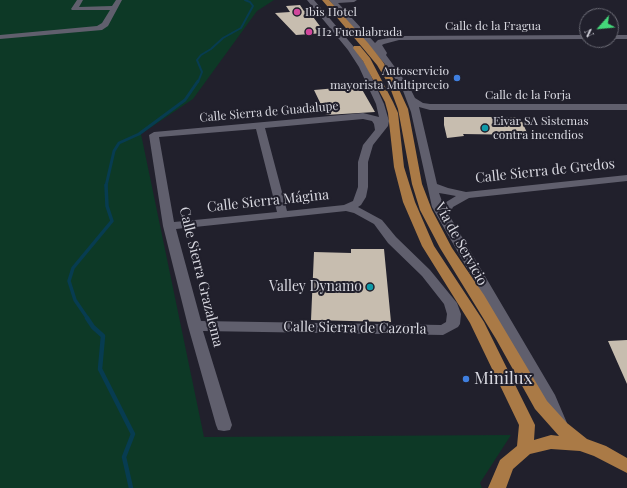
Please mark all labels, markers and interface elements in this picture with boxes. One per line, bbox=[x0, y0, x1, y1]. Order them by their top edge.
place label: Ibis Hotel bbox=[305, 5, 357, 19]
marker: Ibis Hotel bbox=[292, 7, 302, 17]
north arrow bbox=[579, 8, 619, 48]
street label: Calle de la Fragua bbox=[445, 19, 541, 33]
place label: H2 Fuenlabrada bbox=[317, 25, 402, 39]
text: N bbox=[580, 26, 597, 40]
marker: H2 Fuenlabrada bbox=[304, 27, 314, 37]
place label: Autoservicio mayorista Multiprecio bbox=[330, 64, 449, 92]
marker: Autoservicio mayorista Multiprecio bbox=[452, 73, 462, 83]
street label: Calle de la Forja bbox=[485, 88, 571, 102]
street label: Calle Sierra de Guadalupe bbox=[199, 99, 339, 125]
place label: Eivar SA Sistemas contra incendios bbox=[493, 114, 589, 142]
marker: Eivar SA Sistemas contra incendios bbox=[480, 123, 490, 133]
street label: Calle Sierra de Gredos bbox=[474, 155, 616, 187]
street label: Calle Sierra Mágina bbox=[206, 186, 330, 216]
street label: Vía de Servicio bbox=[431, 200, 491, 288]
street label: Calle Sierra Grazalema bbox=[175, 205, 227, 349]
place label: Valley Dynamo bbox=[269, 279, 362, 295]
marker: Valley Dynamo bbox=[365, 282, 375, 292]
street label: Calle Sierra de Cazorla bbox=[283, 318, 427, 338]
place label: Minilux bbox=[474, 369, 532, 389]
marker: Minilux bbox=[461, 374, 471, 384]

